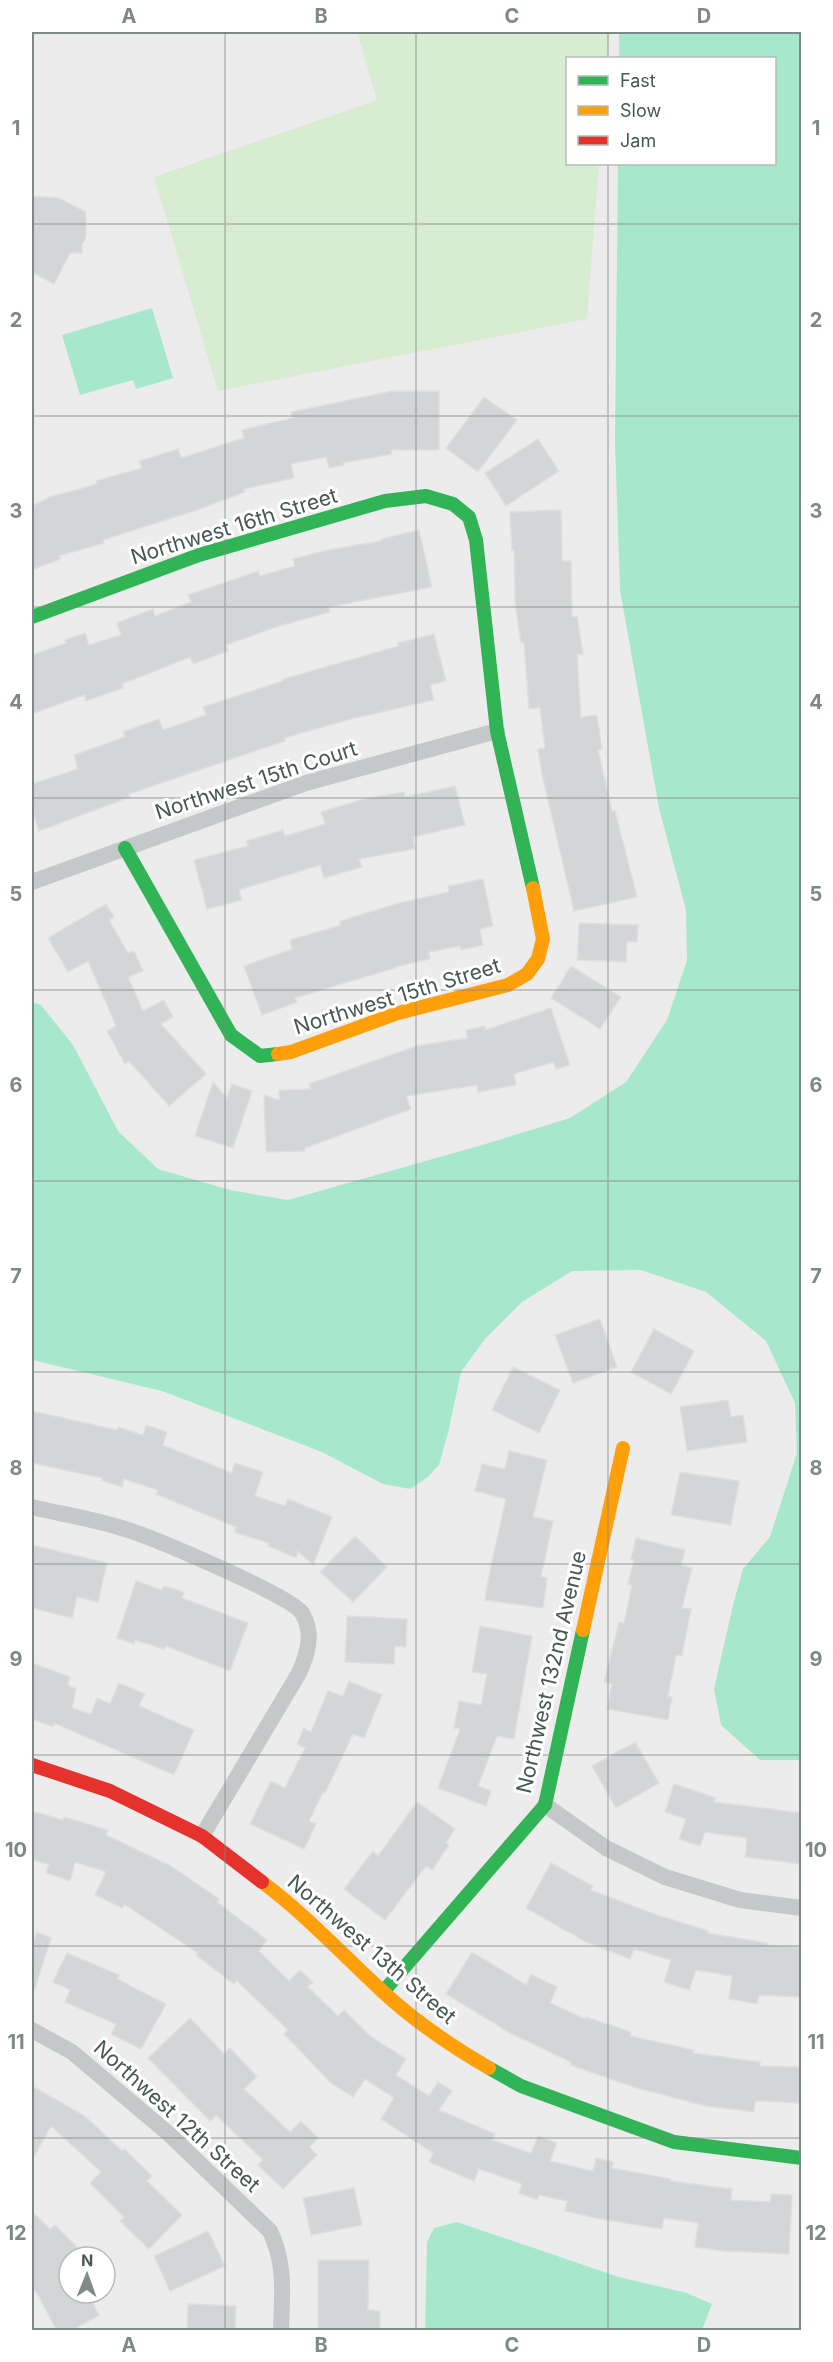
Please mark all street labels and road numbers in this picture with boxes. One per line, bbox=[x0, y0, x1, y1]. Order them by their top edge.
street label: Northwest 16th Street bbox=[128, 483, 341, 569]
street label: Northwest 15th Court bbox=[152, 736, 360, 824]
street label: Northwest 15th Street bbox=[291, 953, 503, 1039]
street label: Northwest 132nd Avenue bbox=[511, 1548, 591, 1796]
street label: Northwest 13th Street bbox=[283, 1869, 461, 2029]
street label: Northwest 12th Street bbox=[89, 2035, 265, 2197]

